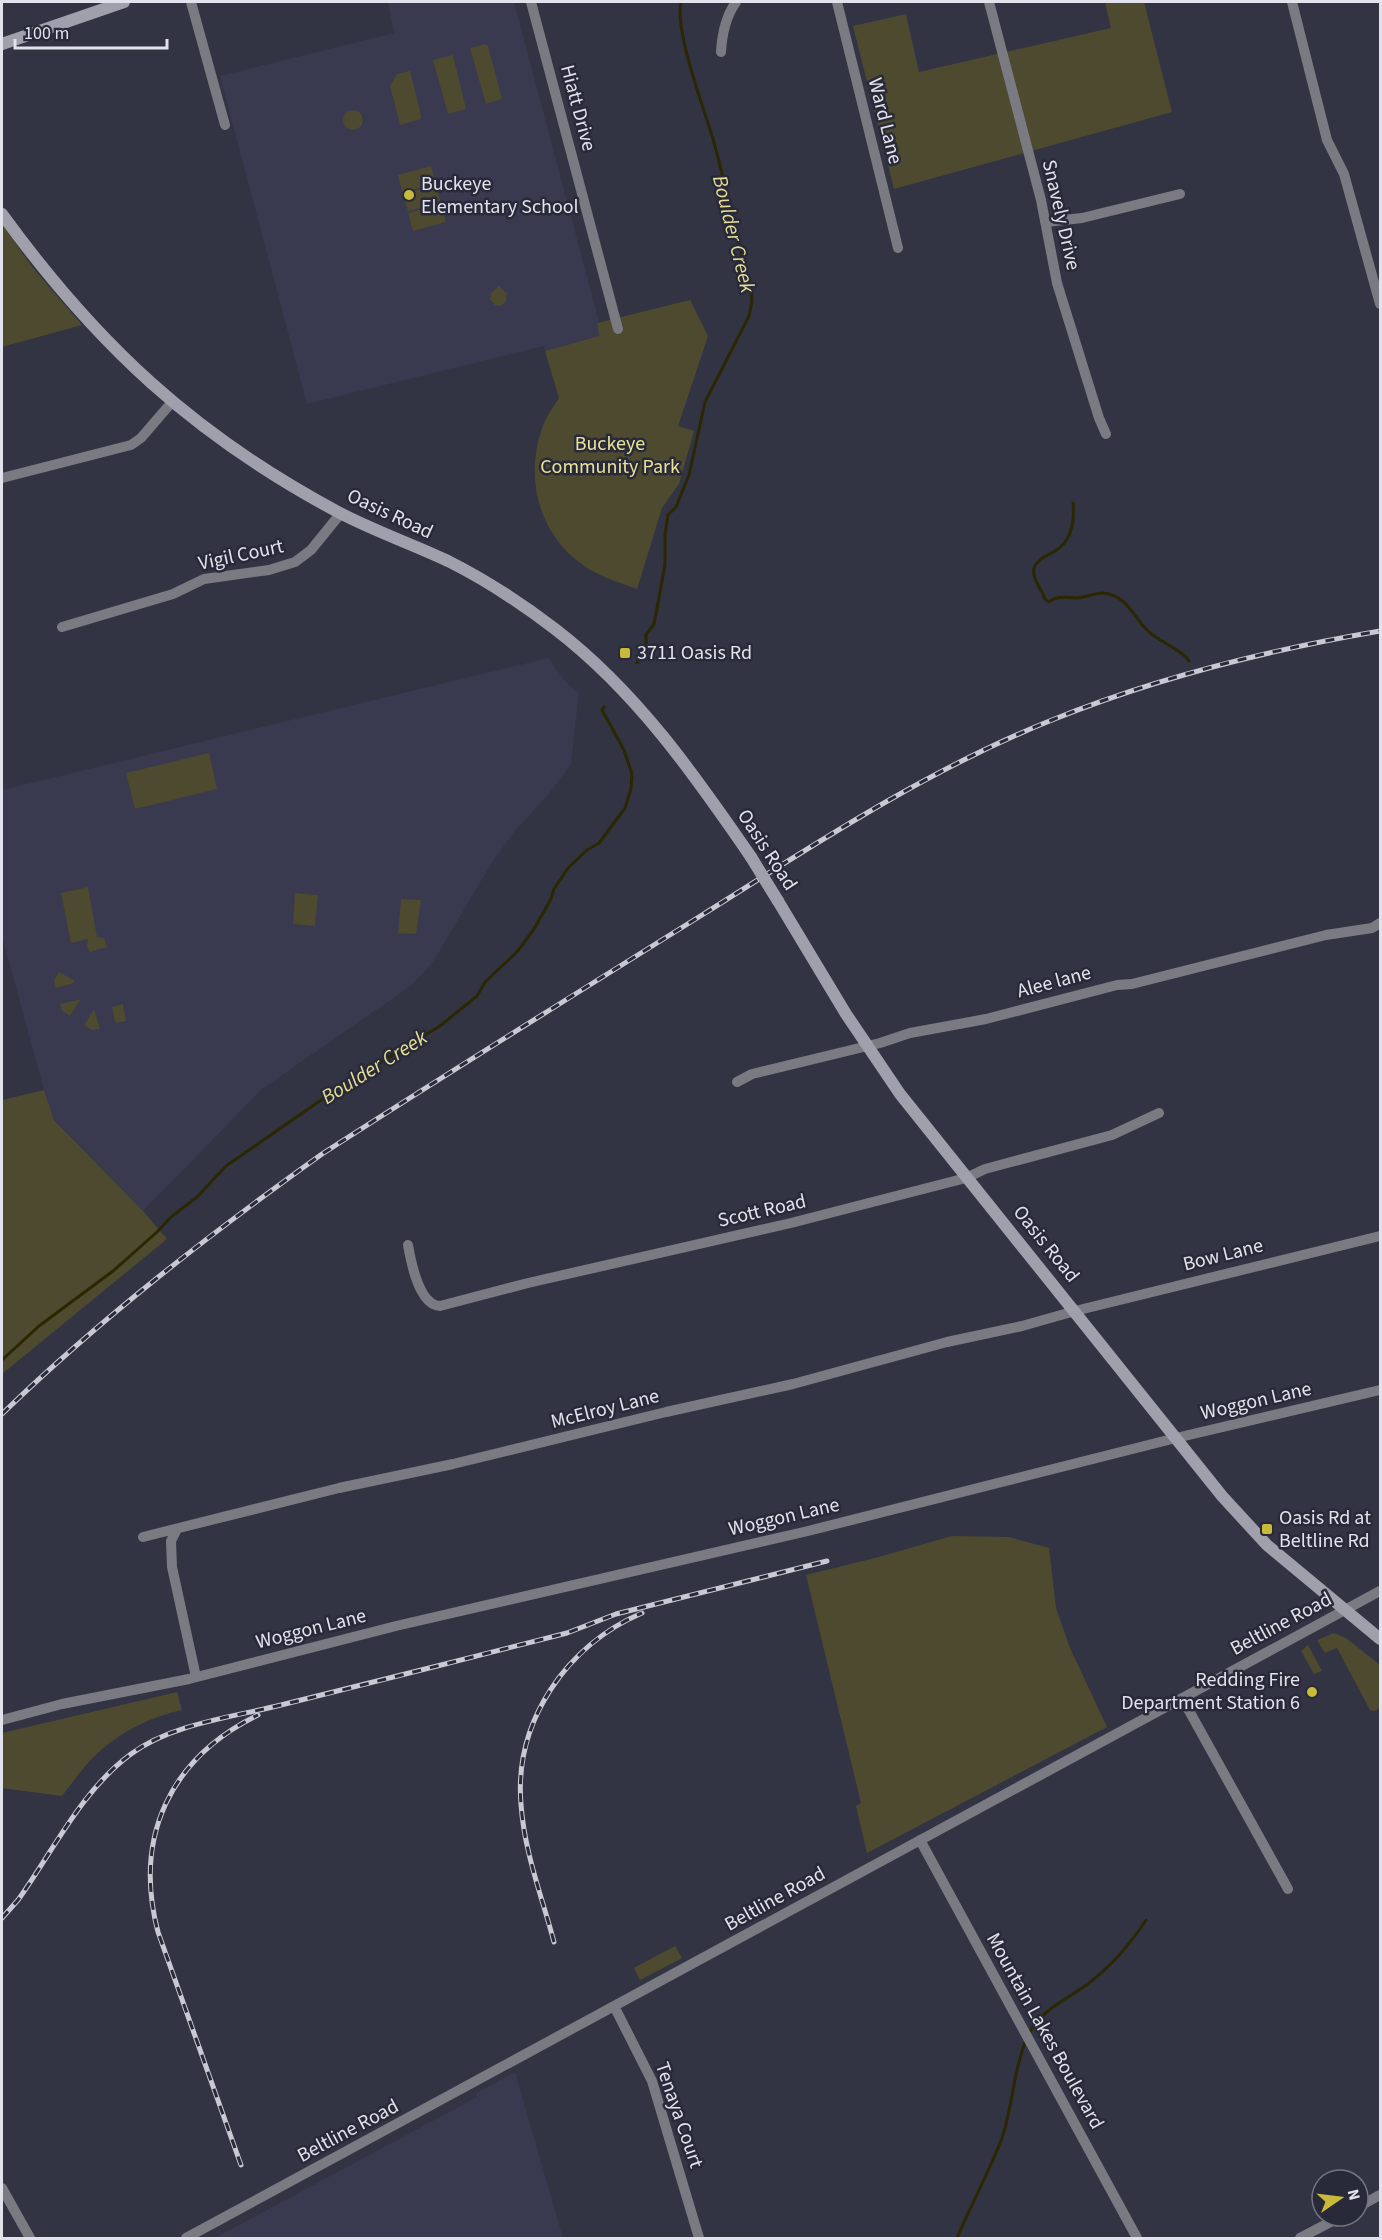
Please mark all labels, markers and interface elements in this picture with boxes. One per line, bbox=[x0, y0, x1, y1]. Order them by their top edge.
scale bar bbox=[15, 12, 166, 50]
text: 100 m bbox=[24, 21, 69, 46]
street label: Hiatt Drive bbox=[553, 62, 603, 154]
street label: Ward Lane bbox=[861, 75, 909, 167]
street label: Snavely Drive bbox=[1035, 157, 1087, 273]
place label: Buckeye Elementary School bbox=[421, 170, 579, 221]
water label: Boulder Creek bbox=[705, 172, 763, 297]
marker: Buckeye Elementary School bbox=[402, 188, 416, 202]
park label: Buckeye Community Park bbox=[540, 430, 680, 481]
street label: Oasis Road bbox=[342, 482, 438, 546]
street label: Vigil Court bbox=[196, 532, 286, 578]
place label: 3711 Oasis Rd bbox=[637, 639, 752, 667]
marker: 3711 Oasis Rd bbox=[618, 646, 632, 660]
street label: Oasis Road bbox=[730, 804, 804, 896]
street label: Alee lane bbox=[1014, 959, 1094, 1005]
water label: Boulder Creek bbox=[315, 1022, 434, 1112]
street label: Scott Road bbox=[715, 1187, 809, 1235]
street label: Oasis Road bbox=[1006, 1199, 1086, 1289]
street label: Bow Lane bbox=[1180, 1232, 1266, 1278]
street label: Woggon Lane bbox=[1198, 1375, 1314, 1427]
street label: McElroy Lane bbox=[548, 1382, 662, 1436]
street label: Woggon Lane bbox=[726, 1491, 842, 1543]
place label: Oasis Rd at Beltline Rd bbox=[1279, 1504, 1371, 1555]
marker: Oasis Rd at Beltline Rd bbox=[1260, 1522, 1274, 1536]
street label: Beltline Road bbox=[1225, 1585, 1337, 1663]
street label: Woggon Lane bbox=[253, 1602, 369, 1656]
place label: Redding Fire Department Station 6 bbox=[1121, 1666, 1300, 1717]
marker: Redding Fire Department Station 6 bbox=[1305, 1685, 1319, 1699]
street label: Beltline Road bbox=[720, 1860, 830, 1938]
street label: Mountain Lakes Boulevard bbox=[979, 1928, 1111, 2134]
street label: Tenaya Court bbox=[648, 2058, 710, 2172]
street label: Beltline Road bbox=[292, 2092, 404, 2170]
north arrow bbox=[1310, 2168, 1370, 2228]
text: N bbox=[1342, 2187, 1366, 2202]

